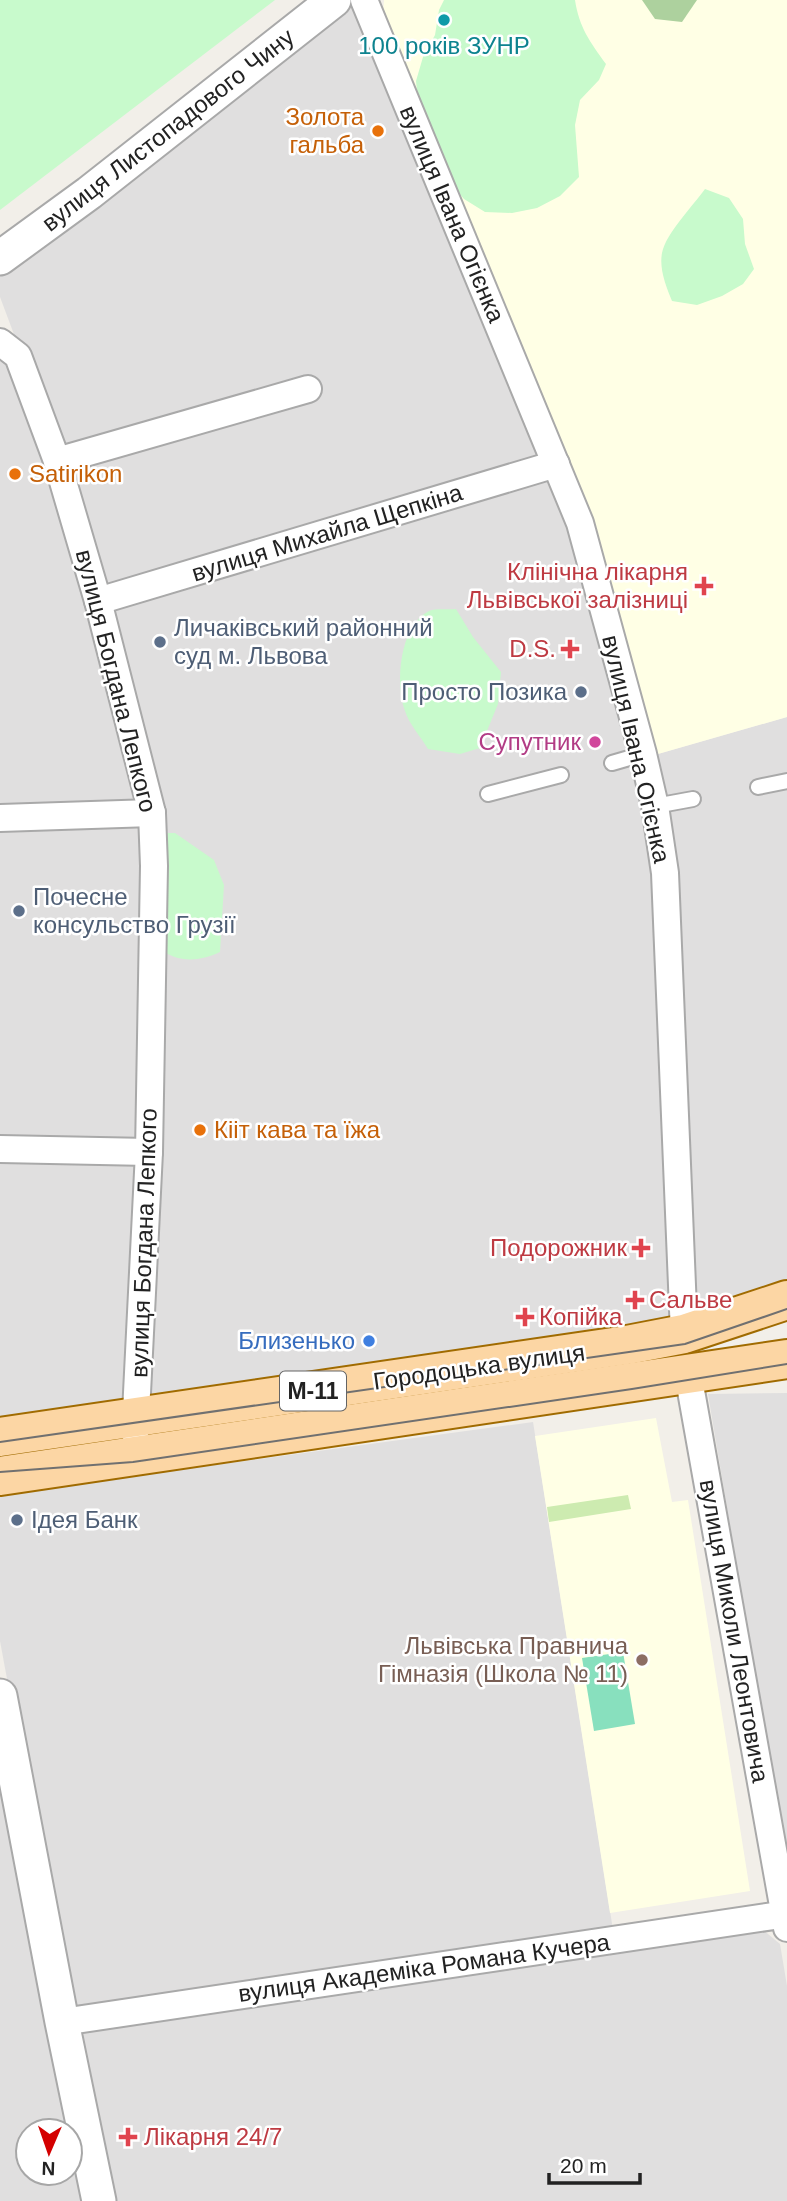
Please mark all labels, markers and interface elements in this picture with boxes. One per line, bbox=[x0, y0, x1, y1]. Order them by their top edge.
marker: 100 років ЗУНР bbox=[436, 12, 452, 28]
street label: вулиця Листопадового Чину bbox=[36, 23, 299, 236]
place label: 100 років ЗУНР bbox=[358, 32, 530, 59]
street label: вулиця Івана Огієнка bbox=[395, 101, 511, 327]
place label: Золота гальба bbox=[286, 103, 365, 158]
marker: Золота гальба bbox=[370, 123, 386, 139]
place label: Satirikon bbox=[29, 460, 122, 487]
marker: Satirikon bbox=[7, 466, 23, 482]
street label: вулиця Михайла Щепкіна bbox=[188, 478, 466, 587]
street label: вулиця Богдана Лепкого bbox=[71, 547, 162, 815]
place label: Клінічна лікарня Львівської залізниці bbox=[467, 558, 688, 613]
marker: Клінічна лікарня Львівської залізниці bbox=[694, 576, 714, 596]
place label: Личаківський районний суд м. Львова bbox=[174, 614, 433, 669]
street label: вулиця Івана Огієнка bbox=[597, 632, 676, 866]
marker: Личаківський районний суд м. Львова bbox=[152, 634, 168, 650]
place label: D.S. bbox=[509, 635, 556, 662]
marker: D.S. bbox=[562, 641, 578, 657]
place label: Просто Позика bbox=[401, 678, 568, 705]
marker: Просто Позика bbox=[573, 684, 589, 700]
place label: Супутник bbox=[479, 728, 581, 755]
marker: Супутник bbox=[587, 734, 603, 750]
place label: Почесне консульство Грузії bbox=[33, 883, 236, 938]
marker: Почесне консульство Грузії bbox=[11, 903, 27, 919]
street label: вулиця Богдана Лепкого bbox=[125, 1108, 162, 1378]
place label: Кііт кава та їжа bbox=[214, 1116, 381, 1143]
marker: Кііт кава та їжа bbox=[192, 1122, 208, 1138]
place label: Подорожник bbox=[490, 1234, 628, 1261]
marker: Подорожник bbox=[633, 1240, 649, 1256]
place label: Сальве bbox=[649, 1286, 732, 1313]
marker: Сальве bbox=[627, 1292, 643, 1308]
place label: Копійка bbox=[539, 1303, 623, 1330]
marker: Копійка bbox=[517, 1309, 533, 1325]
place label: Близенько bbox=[238, 1327, 355, 1354]
marker: Близенько bbox=[361, 1333, 377, 1349]
street label: Городоцька вулиця bbox=[371, 1338, 586, 1395]
road number: М-11 bbox=[280, 1372, 346, 1410]
street label: вулиця Миколи Леонтовича bbox=[695, 1477, 775, 1785]
place label: Ідея Банк bbox=[31, 1506, 138, 1533]
marker: Ідея Банк bbox=[9, 1512, 25, 1528]
place label: Львівська Правнича Гімназія (Школа № 11) bbox=[378, 1632, 629, 1687]
marker: Львівська Правнича Гімназія (Школа № 11) bbox=[634, 1652, 650, 1668]
street label: вулиця Академіка Романа Кучера bbox=[236, 1928, 612, 2007]
north arrow bbox=[14, 2117, 84, 2187]
place label: Лікарня 24/7 bbox=[144, 2123, 282, 2150]
marker: Лікарня 24/7 bbox=[118, 2127, 138, 2147]
scale bar bbox=[549, 2142, 640, 2186]
text: 20 m bbox=[560, 2154, 607, 2177]
text: N bbox=[41, 2158, 56, 2179]

